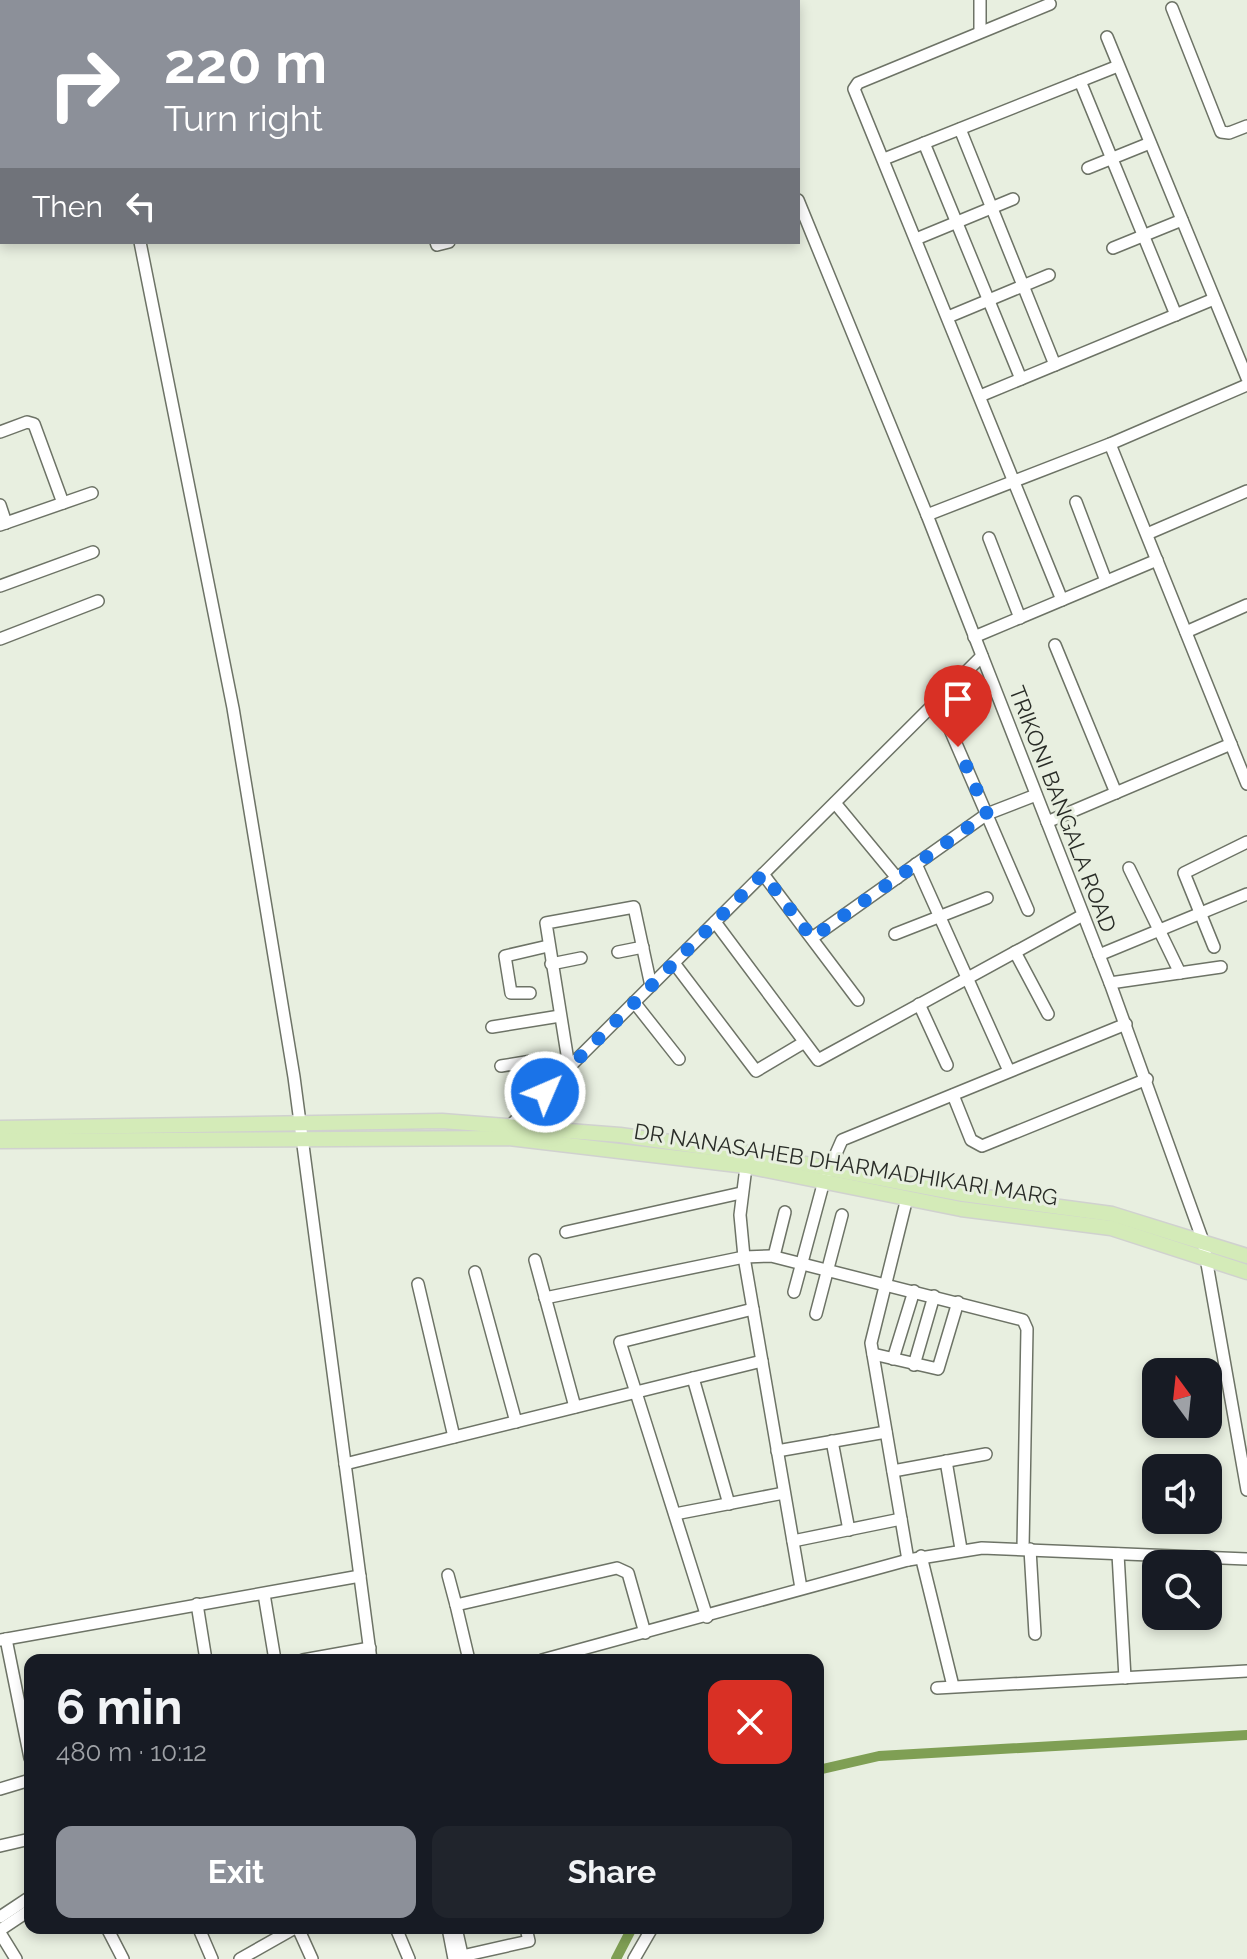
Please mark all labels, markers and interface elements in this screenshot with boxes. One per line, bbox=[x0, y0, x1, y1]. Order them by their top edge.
text: 220 m bbox=[164, 30, 327, 96]
icon: right bbox=[32, 32, 136, 136]
text: Turn right bbox=[164, 97, 323, 139]
icon: left bbox=[119, 184, 163, 228]
text: Then bbox=[32, 189, 103, 224]
pin bbox=[924, 665, 992, 747]
icon: arrive bbox=[936, 677, 980, 721]
street label: TRIKONI BANGALA ROAD bbox=[1004, 682, 1122, 936]
position arrow bbox=[503, 1050, 587, 1134]
street label: DR NANASAHEB DHARMADHIKARI MARG bbox=[632, 1118, 1060, 1210]
north arrow bbox=[1142, 1358, 1222, 1438]
map controls bbox=[1142, 1358, 1222, 1630]
button: sound bbox=[1142, 1454, 1222, 1534]
button: search bbox=[1142, 1550, 1222, 1630]
text: 6 min bbox=[56, 1679, 183, 1735]
button: close bbox=[708, 1680, 792, 1764]
text: 480 m · 10:12 bbox=[56, 1737, 207, 1767]
button: Exit bbox=[56, 1826, 416, 1918]
button: Share bbox=[432, 1826, 792, 1918]

